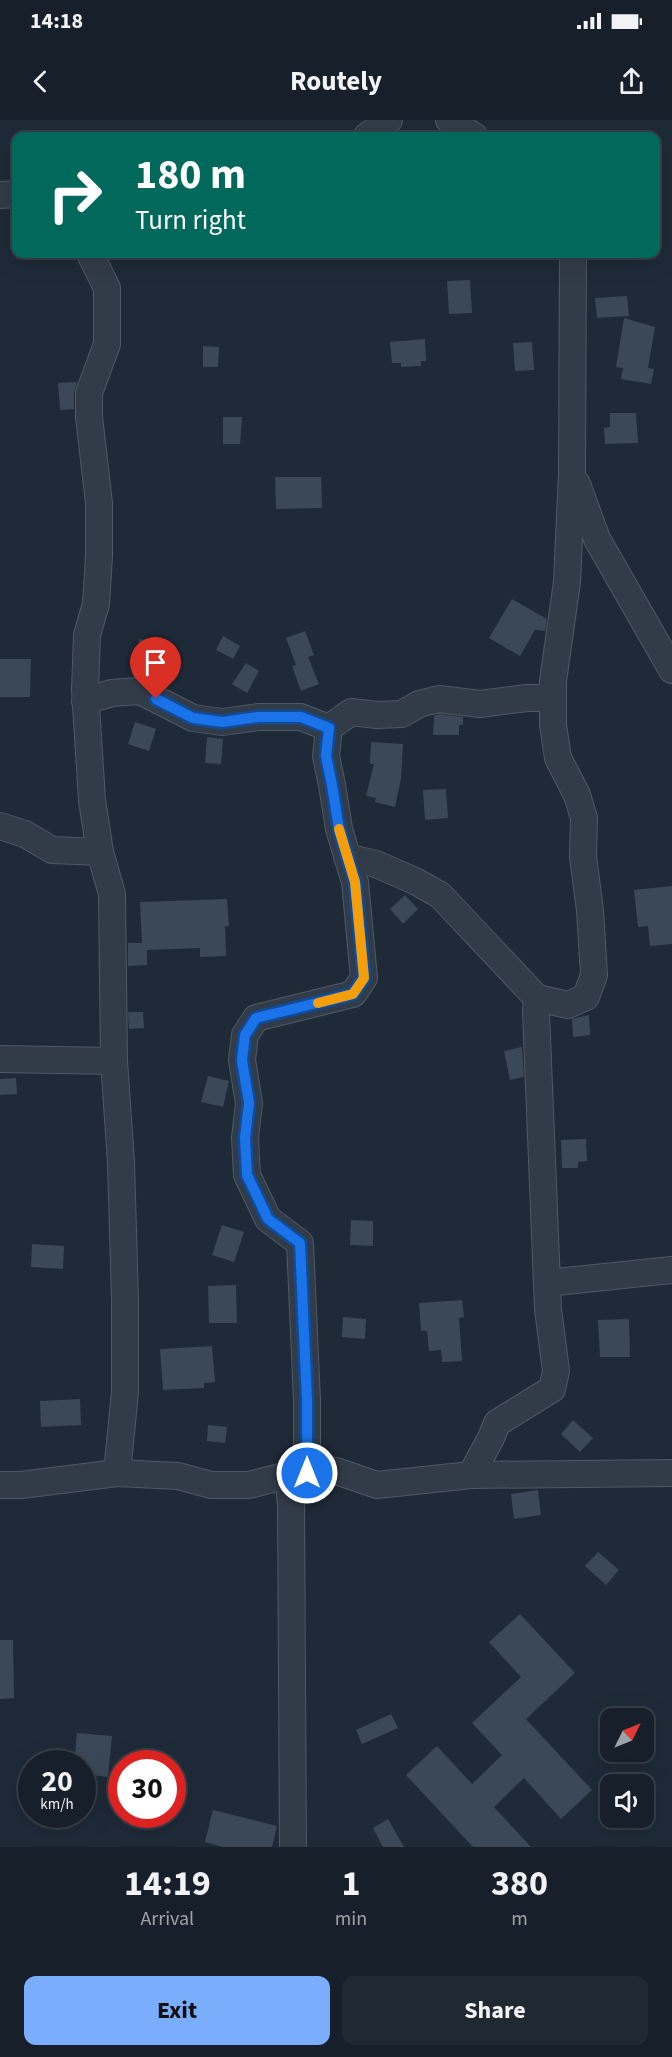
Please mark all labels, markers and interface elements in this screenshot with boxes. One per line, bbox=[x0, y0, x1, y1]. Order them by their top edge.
text: 14:18 bbox=[30, 5, 83, 37]
text: Routely bbox=[290, 62, 382, 101]
icon: back bbox=[24, 65, 57, 98]
icon: share bbox=[615, 65, 648, 98]
text: 180 m bbox=[135, 145, 246, 205]
icon: right bbox=[36, 156, 114, 234]
text: Turn right bbox=[135, 201, 246, 240]
pin bbox=[130, 637, 181, 699]
icon: arrive bbox=[139, 646, 172, 679]
position arrow bbox=[275, 1441, 339, 1505]
north arrow bbox=[600, 1708, 654, 1762]
map controls bbox=[600, 1708, 654, 1828]
speed limit sign: 30 bbox=[108, 1750, 186, 1828]
text: 20 bbox=[41, 1760, 73, 1803]
button: sound bbox=[600, 1774, 654, 1828]
text: km/h bbox=[40, 1794, 74, 1815]
text: 14:19 bbox=[124, 1858, 211, 1909]
text: 1 bbox=[341, 1858, 360, 1909]
text: 380 bbox=[491, 1858, 548, 1909]
text: Arrival bbox=[140, 1905, 194, 1933]
text: min bbox=[335, 1905, 367, 1933]
text: m bbox=[511, 1905, 528, 1933]
button: Exit bbox=[24, 1976, 330, 2045]
button: Share bbox=[342, 1976, 648, 2045]

